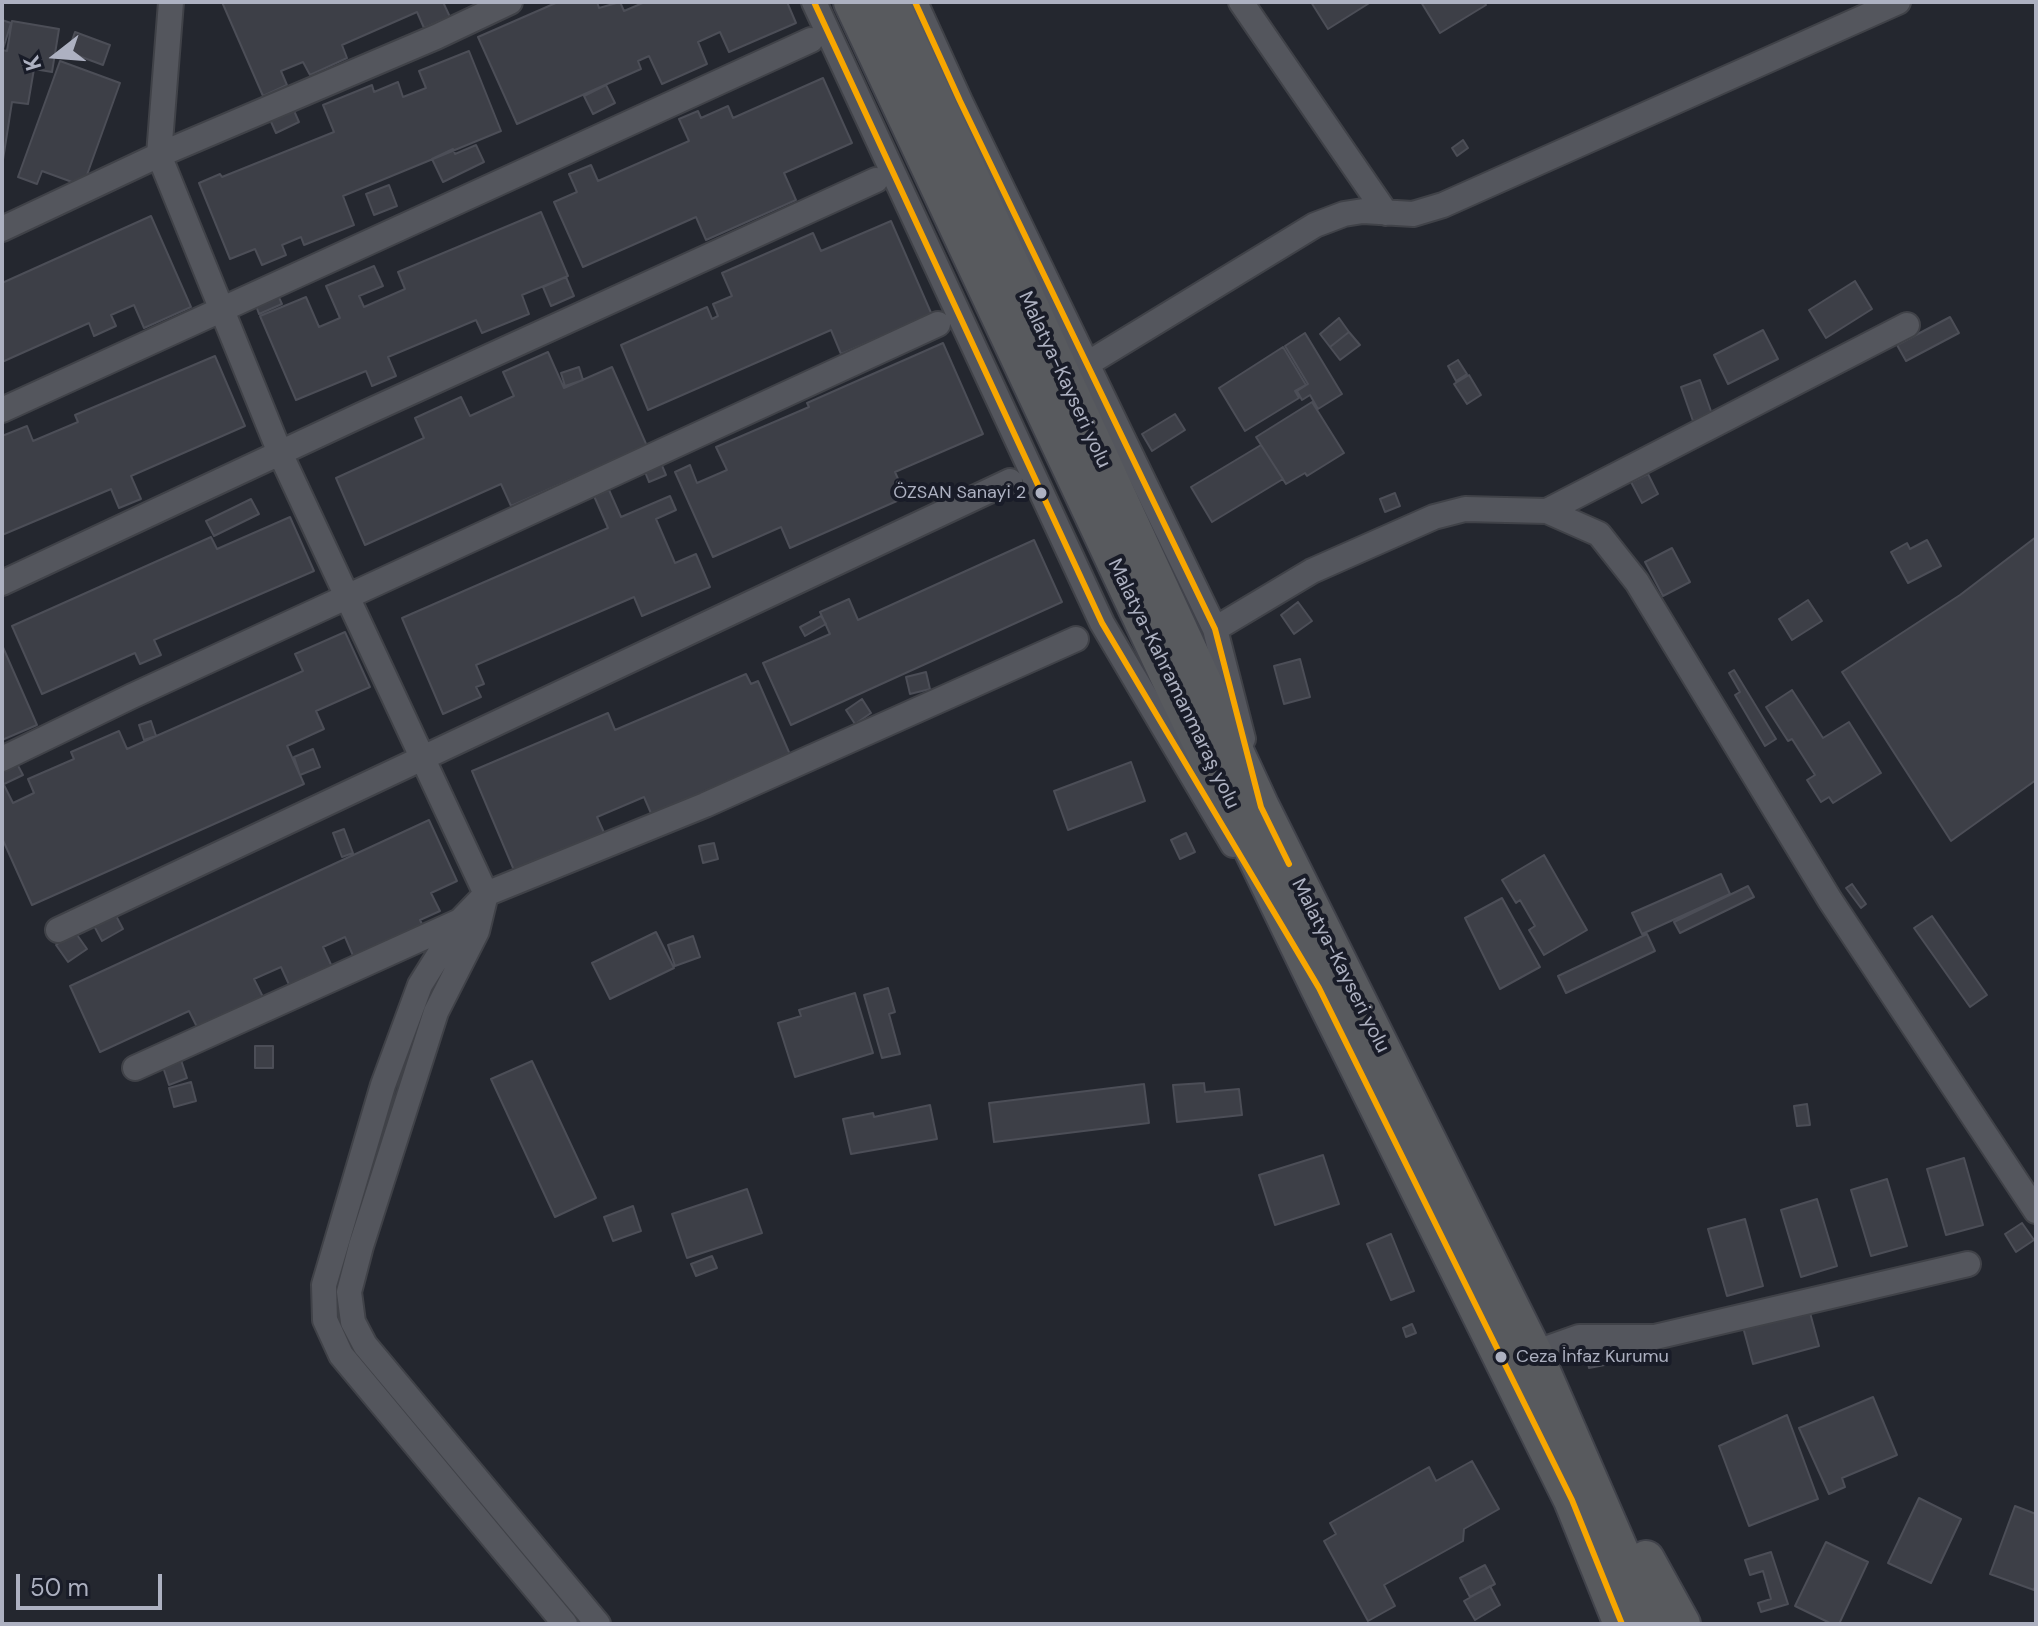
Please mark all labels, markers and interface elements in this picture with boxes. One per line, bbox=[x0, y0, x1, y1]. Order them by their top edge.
north arrow bbox=[16, 16, 96, 96]
text: K bbox=[17, 52, 49, 74]
street label: Malatya-Kayseri yolu bbox=[1013, 288, 1115, 472]
place label: ÖZSAN Sanayi 2 bbox=[893, 482, 1026, 504]
marker: ÖZSAN Sanayi 2 bbox=[1033, 485, 1049, 501]
street label: Malatya-Kahramanmaraş yolu bbox=[1102, 555, 1244, 813]
street label: Malatya-Kayseri yolu bbox=[1286, 875, 1394, 1057]
place label: Ceza İnfaz Kurumu bbox=[1516, 1346, 1669, 1368]
marker: Ceza İnfaz Kurumu bbox=[1493, 1349, 1509, 1365]
scale bar bbox=[20, 1558, 166, 1608]
text: 50 m bbox=[30, 1572, 89, 1603]

